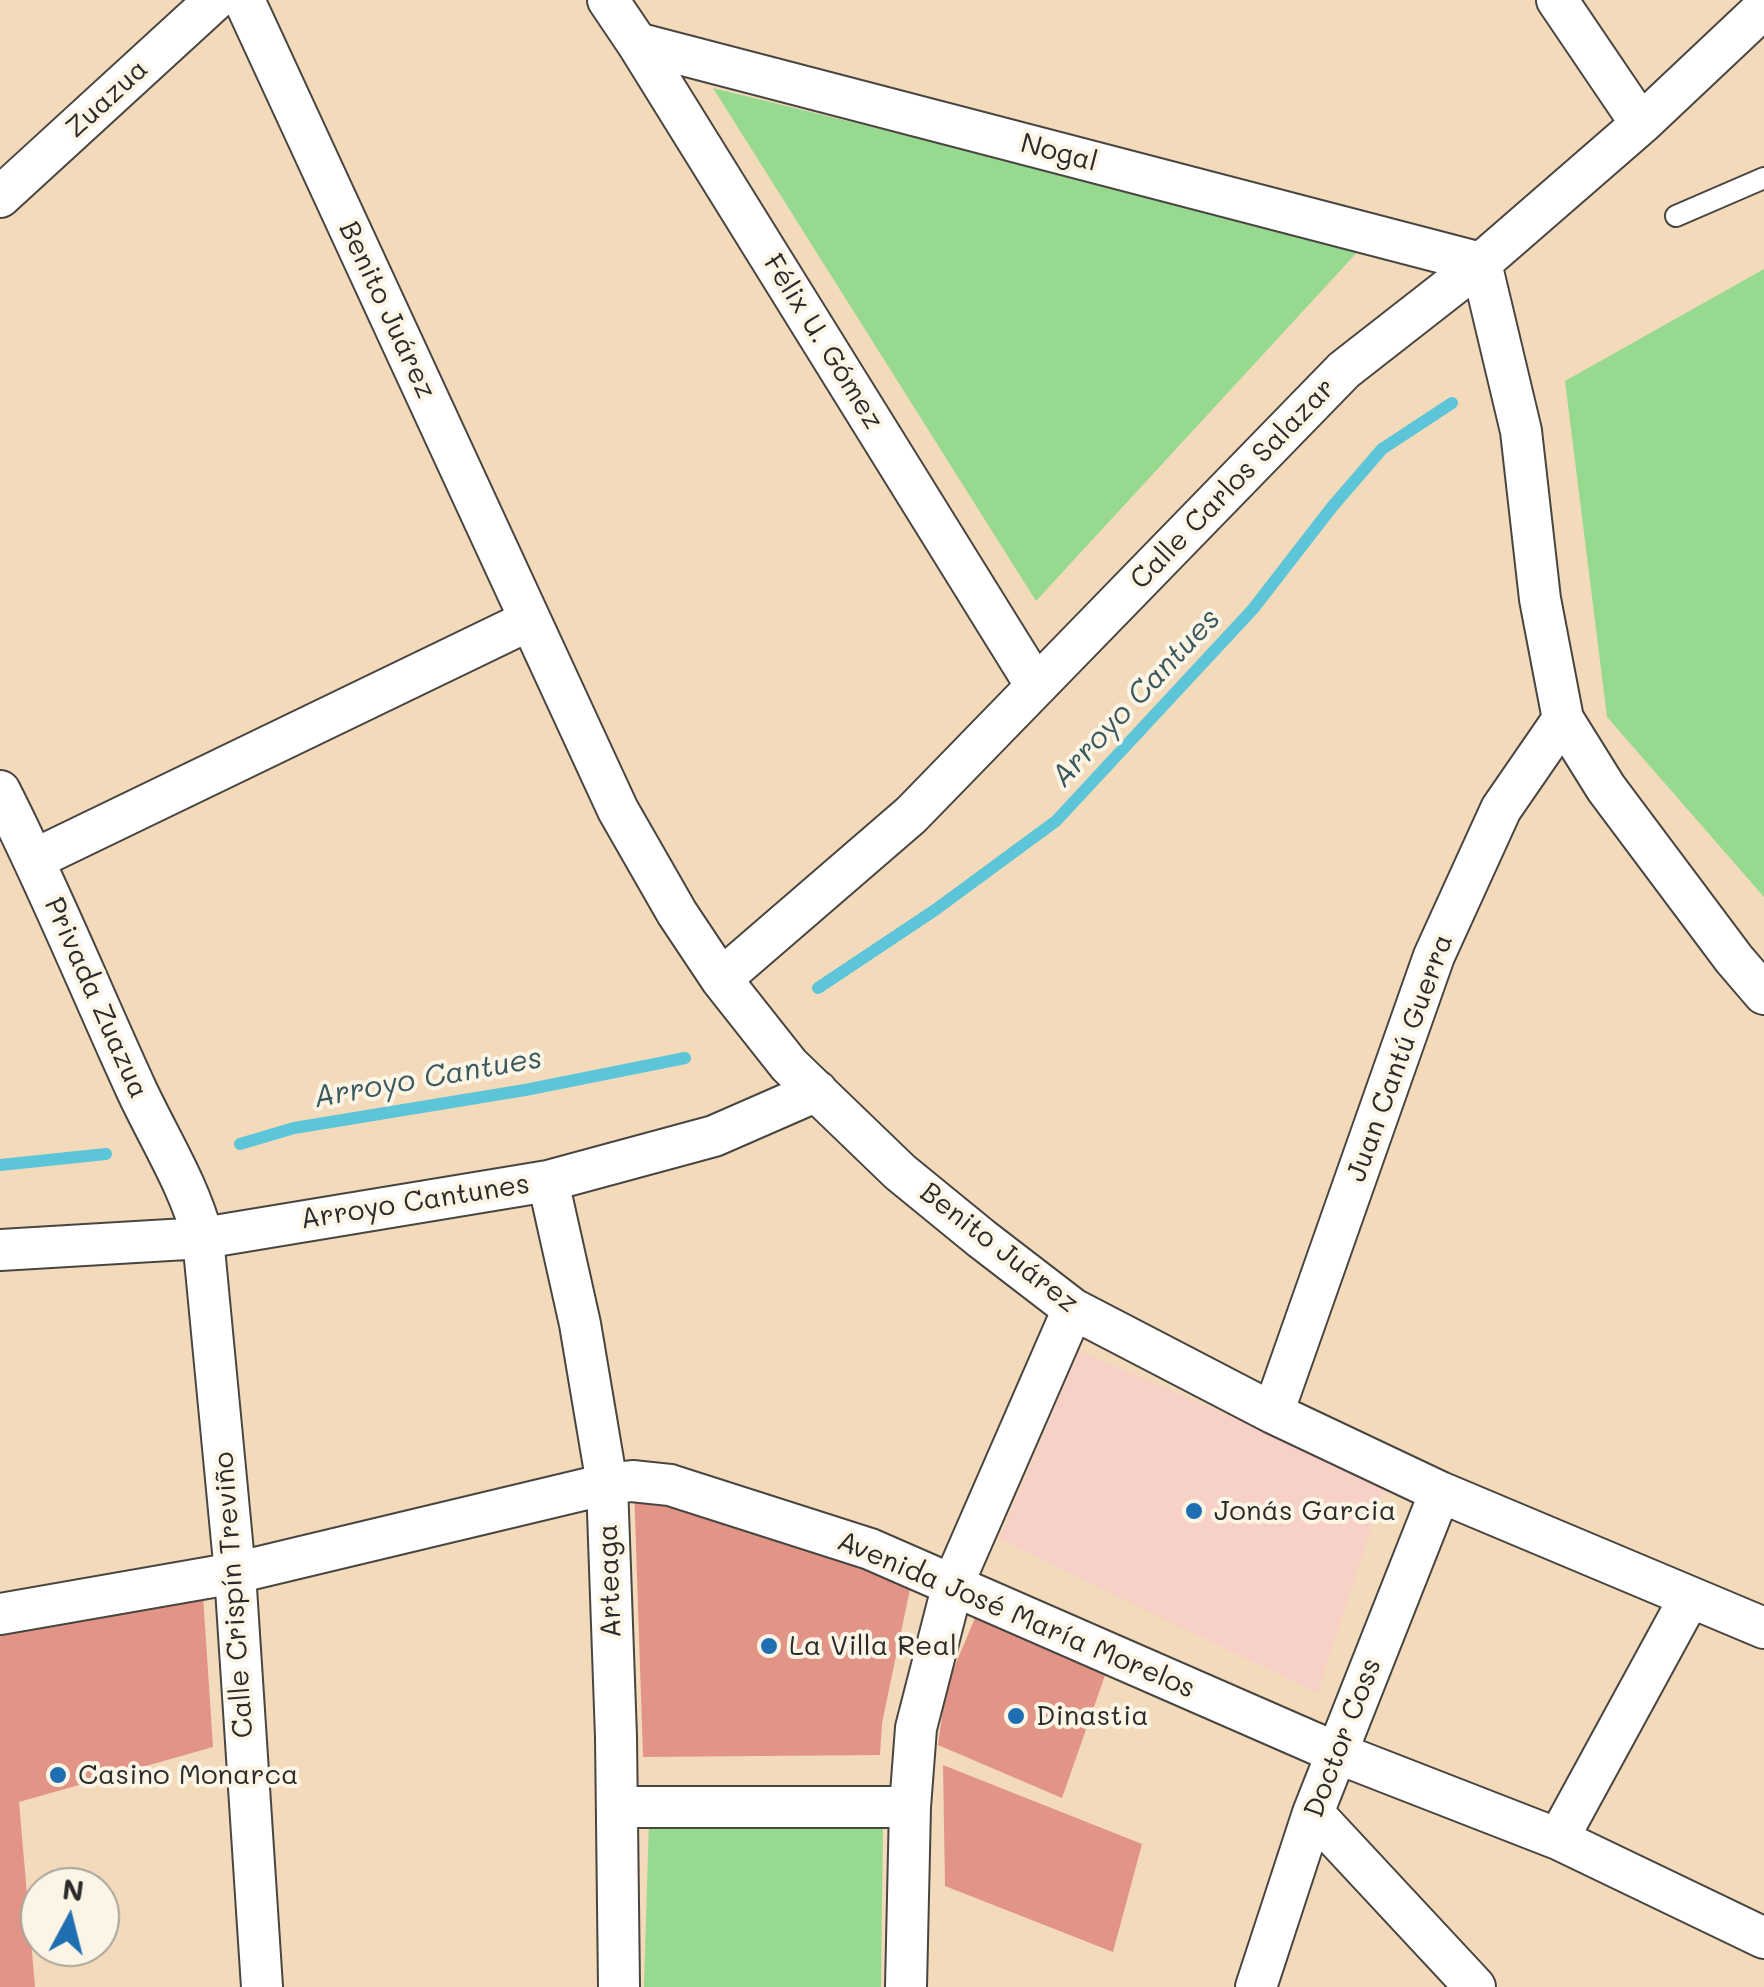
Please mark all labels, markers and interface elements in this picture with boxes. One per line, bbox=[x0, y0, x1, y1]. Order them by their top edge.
street label: Zuazua bbox=[59, 53, 155, 145]
street label: Nogal bbox=[1017, 127, 1101, 179]
street label: Benito Juárez bbox=[331, 216, 443, 404]
street label: Félix U. Gómez bbox=[756, 248, 890, 436]
street label: Calle Carlos Salazar bbox=[1124, 372, 1342, 596]
water label: Arroyo Cantues bbox=[1044, 601, 1228, 795]
street label: Privada Zuazua bbox=[37, 892, 155, 1104]
street label: Juan Cantú Guerra bbox=[1340, 930, 1460, 1186]
water label: Arroyo Cantues bbox=[311, 1040, 545, 1116]
street label: Arroyo Cantunes bbox=[298, 1167, 532, 1237]
street label: Benito Juárez bbox=[913, 1176, 1085, 1320]
street label: Calle Crispín Treviño bbox=[207, 1451, 261, 1739]
place label: Jonás Garcia bbox=[1214, 1494, 1396, 1528]
marker: Jonás Garcia bbox=[1183, 1500, 1205, 1522]
street label: Arteaga bbox=[591, 1523, 629, 1639]
street label: Avenida José María Morelos bbox=[832, 1524, 1200, 1706]
place label: La Villa Real bbox=[789, 1629, 957, 1663]
marker: La Villa Real bbox=[758, 1635, 780, 1657]
street label: Doctor Coss bbox=[1297, 1654, 1389, 1822]
place label: Dinastia bbox=[1036, 1699, 1149, 1733]
marker: Dinastia bbox=[1005, 1705, 1027, 1727]
place label: Casino Monarca bbox=[78, 1758, 299, 1792]
marker: Casino Monarca bbox=[47, 1764, 69, 1786]
north arrow bbox=[20, 1867, 120, 1967]
text: N bbox=[61, 1870, 86, 1908]

